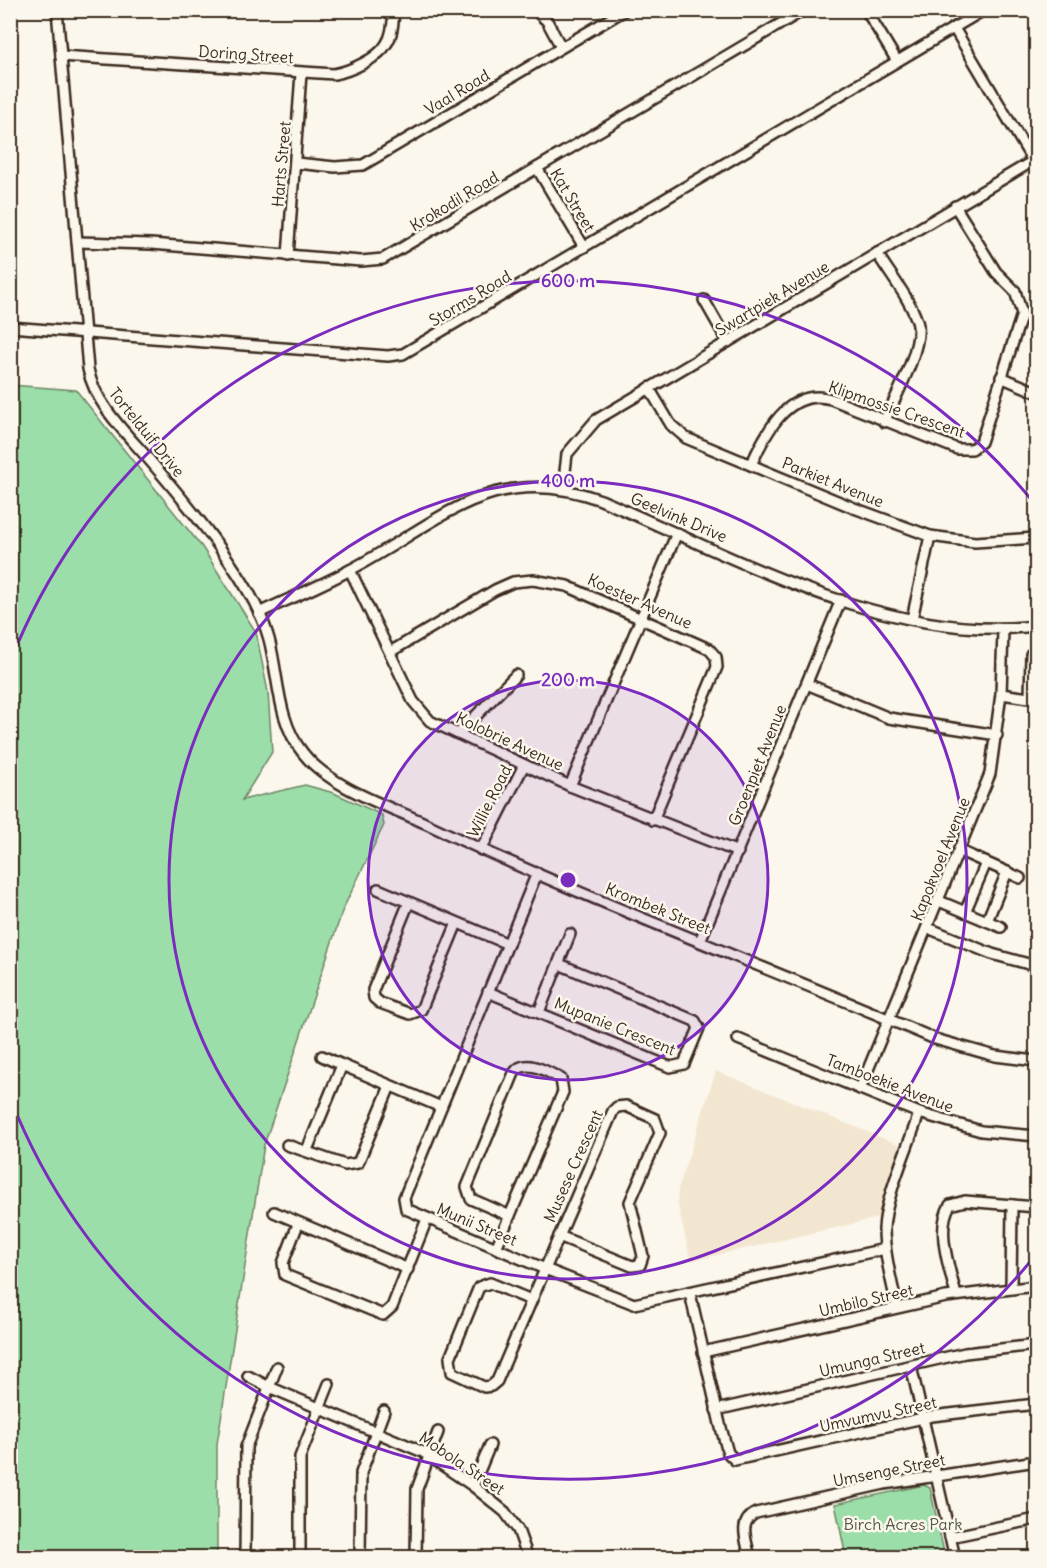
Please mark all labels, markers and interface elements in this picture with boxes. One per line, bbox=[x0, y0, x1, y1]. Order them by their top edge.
street label: Doring Street bbox=[198, 41, 295, 67]
street label: Vaal Road bbox=[421, 65, 493, 119]
street label: Harts Street bbox=[267, 120, 295, 208]
street label: Kat Street bbox=[546, 164, 600, 236]
street label: Krokodil Road bbox=[406, 167, 502, 235]
street label: Swartpiek Avenue bbox=[711, 256, 833, 340]
street label: Storms Road bbox=[425, 266, 515, 330]
text: 600 m bbox=[541, 269, 595, 292]
street label: Klipmossie Crescent bbox=[826, 376, 969, 442]
street label: Tortelduif Drive bbox=[105, 383, 189, 481]
street label: Parkiet Avenue bbox=[779, 452, 887, 512]
text: 400 m bbox=[541, 469, 595, 492]
street label: Geelvink Drive bbox=[628, 488, 730, 546]
street label: Koester Avenue bbox=[585, 569, 695, 633]
text: 200 m bbox=[541, 668, 595, 691]
street label: Groenpiet Avenue bbox=[724, 701, 790, 829]
street label: Kolobrie Avenue bbox=[453, 707, 567, 775]
street label: Willie Road bbox=[462, 761, 516, 841]
street label: Kapokvoel Avenue bbox=[906, 794, 974, 924]
centre of rings bbox=[558, 870, 578, 890]
street label: Krombek Street bbox=[603, 878, 714, 938]
street label: Mupanie Crescent bbox=[551, 993, 679, 1060]
street label: Tamboekie Avenue bbox=[824, 1050, 956, 1116]
street label: Musese Crescent bbox=[539, 1106, 607, 1225]
street label: Munii Street bbox=[434, 1198, 521, 1250]
street label: Umbilo Street bbox=[817, 1279, 916, 1321]
street label: Umunga Street bbox=[817, 1337, 927, 1381]
street label: Umvumvu Street bbox=[818, 1392, 939, 1436]
street label: Mobola Street bbox=[415, 1427, 509, 1499]
street label: Umsenge Street bbox=[831, 1449, 947, 1491]
park label: Birch Acres Park bbox=[844, 1514, 962, 1534]

